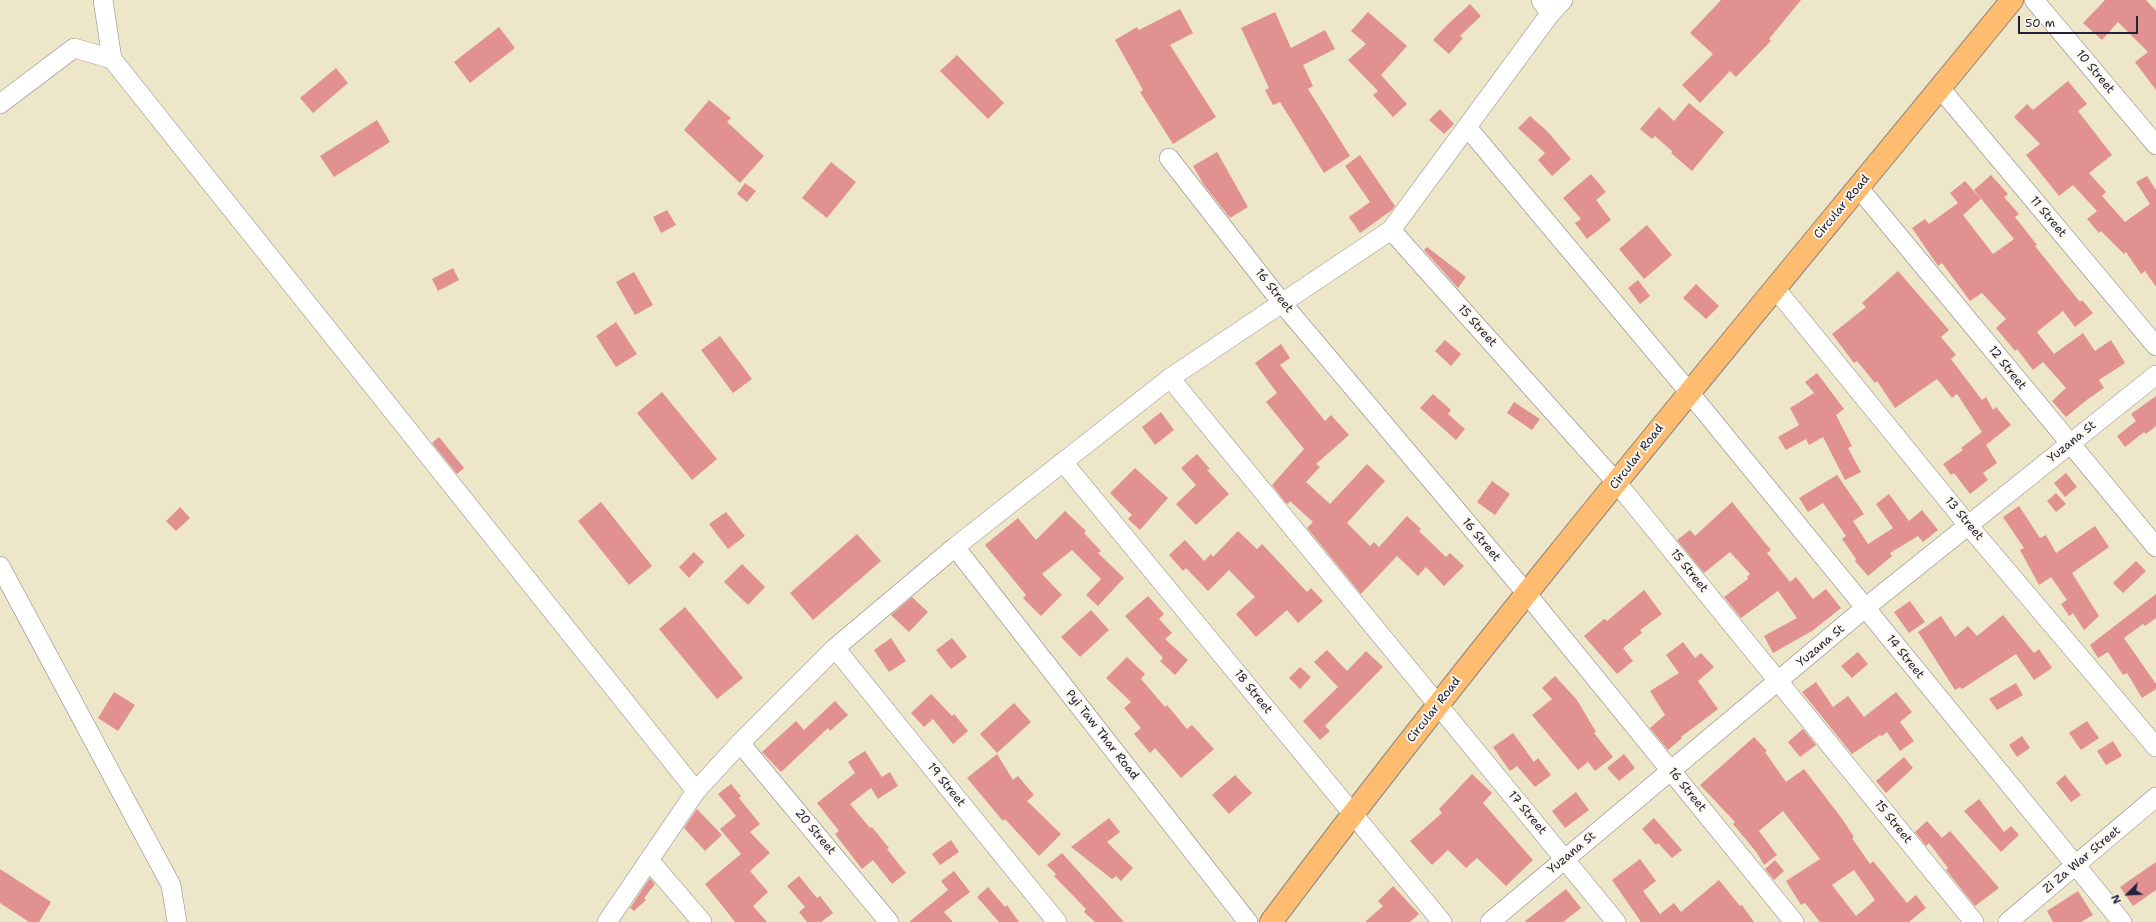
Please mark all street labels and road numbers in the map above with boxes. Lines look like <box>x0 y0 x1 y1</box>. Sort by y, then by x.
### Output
street label: 10 Street <box>2073 47 2117 97</box>
street label: Circular Road <box>1811 172 1873 242</box>
street label: 11 Street <box>2027 194 2069 240</box>
street label: 16 Street <box>1252 266 1296 316</box>
street label: 15 Street <box>1454 302 1500 350</box>
street label: 12 Street <box>1985 343 2029 393</box>
street label: Yuzana St <box>2045 418 2099 466</box>
street label: Circular Road <box>1607 421 1667 493</box>
street label: 13 Street <box>1942 494 1986 544</box>
street label: 16 Street <box>1459 515 1503 565</box>
street label: 15 Street <box>1667 546 1711 596</box>
street label: Yuzana St <box>1794 622 1848 670</box>
street label: 14 Street <box>1883 632 1927 682</box>
street label: 18 Street <box>1231 667 1275 717</box>
street label: Circular Road <box>1404 674 1464 746</box>
street label: Pyi Taw Thar Road <box>1062 687 1142 783</box>
street label: 19 Street <box>924 760 968 810</box>
street label: 16 Street <box>1665 765 1709 815</box>
street label: 17 Street <box>1505 788 1549 838</box>
street label: 15 Street <box>1871 797 1915 847</box>
street label: 20 Street <box>792 806 838 858</box>
street label: Zi Za War Street <box>2040 823 2124 897</box>
street label: Yuzana St <box>1545 829 1599 877</box>

